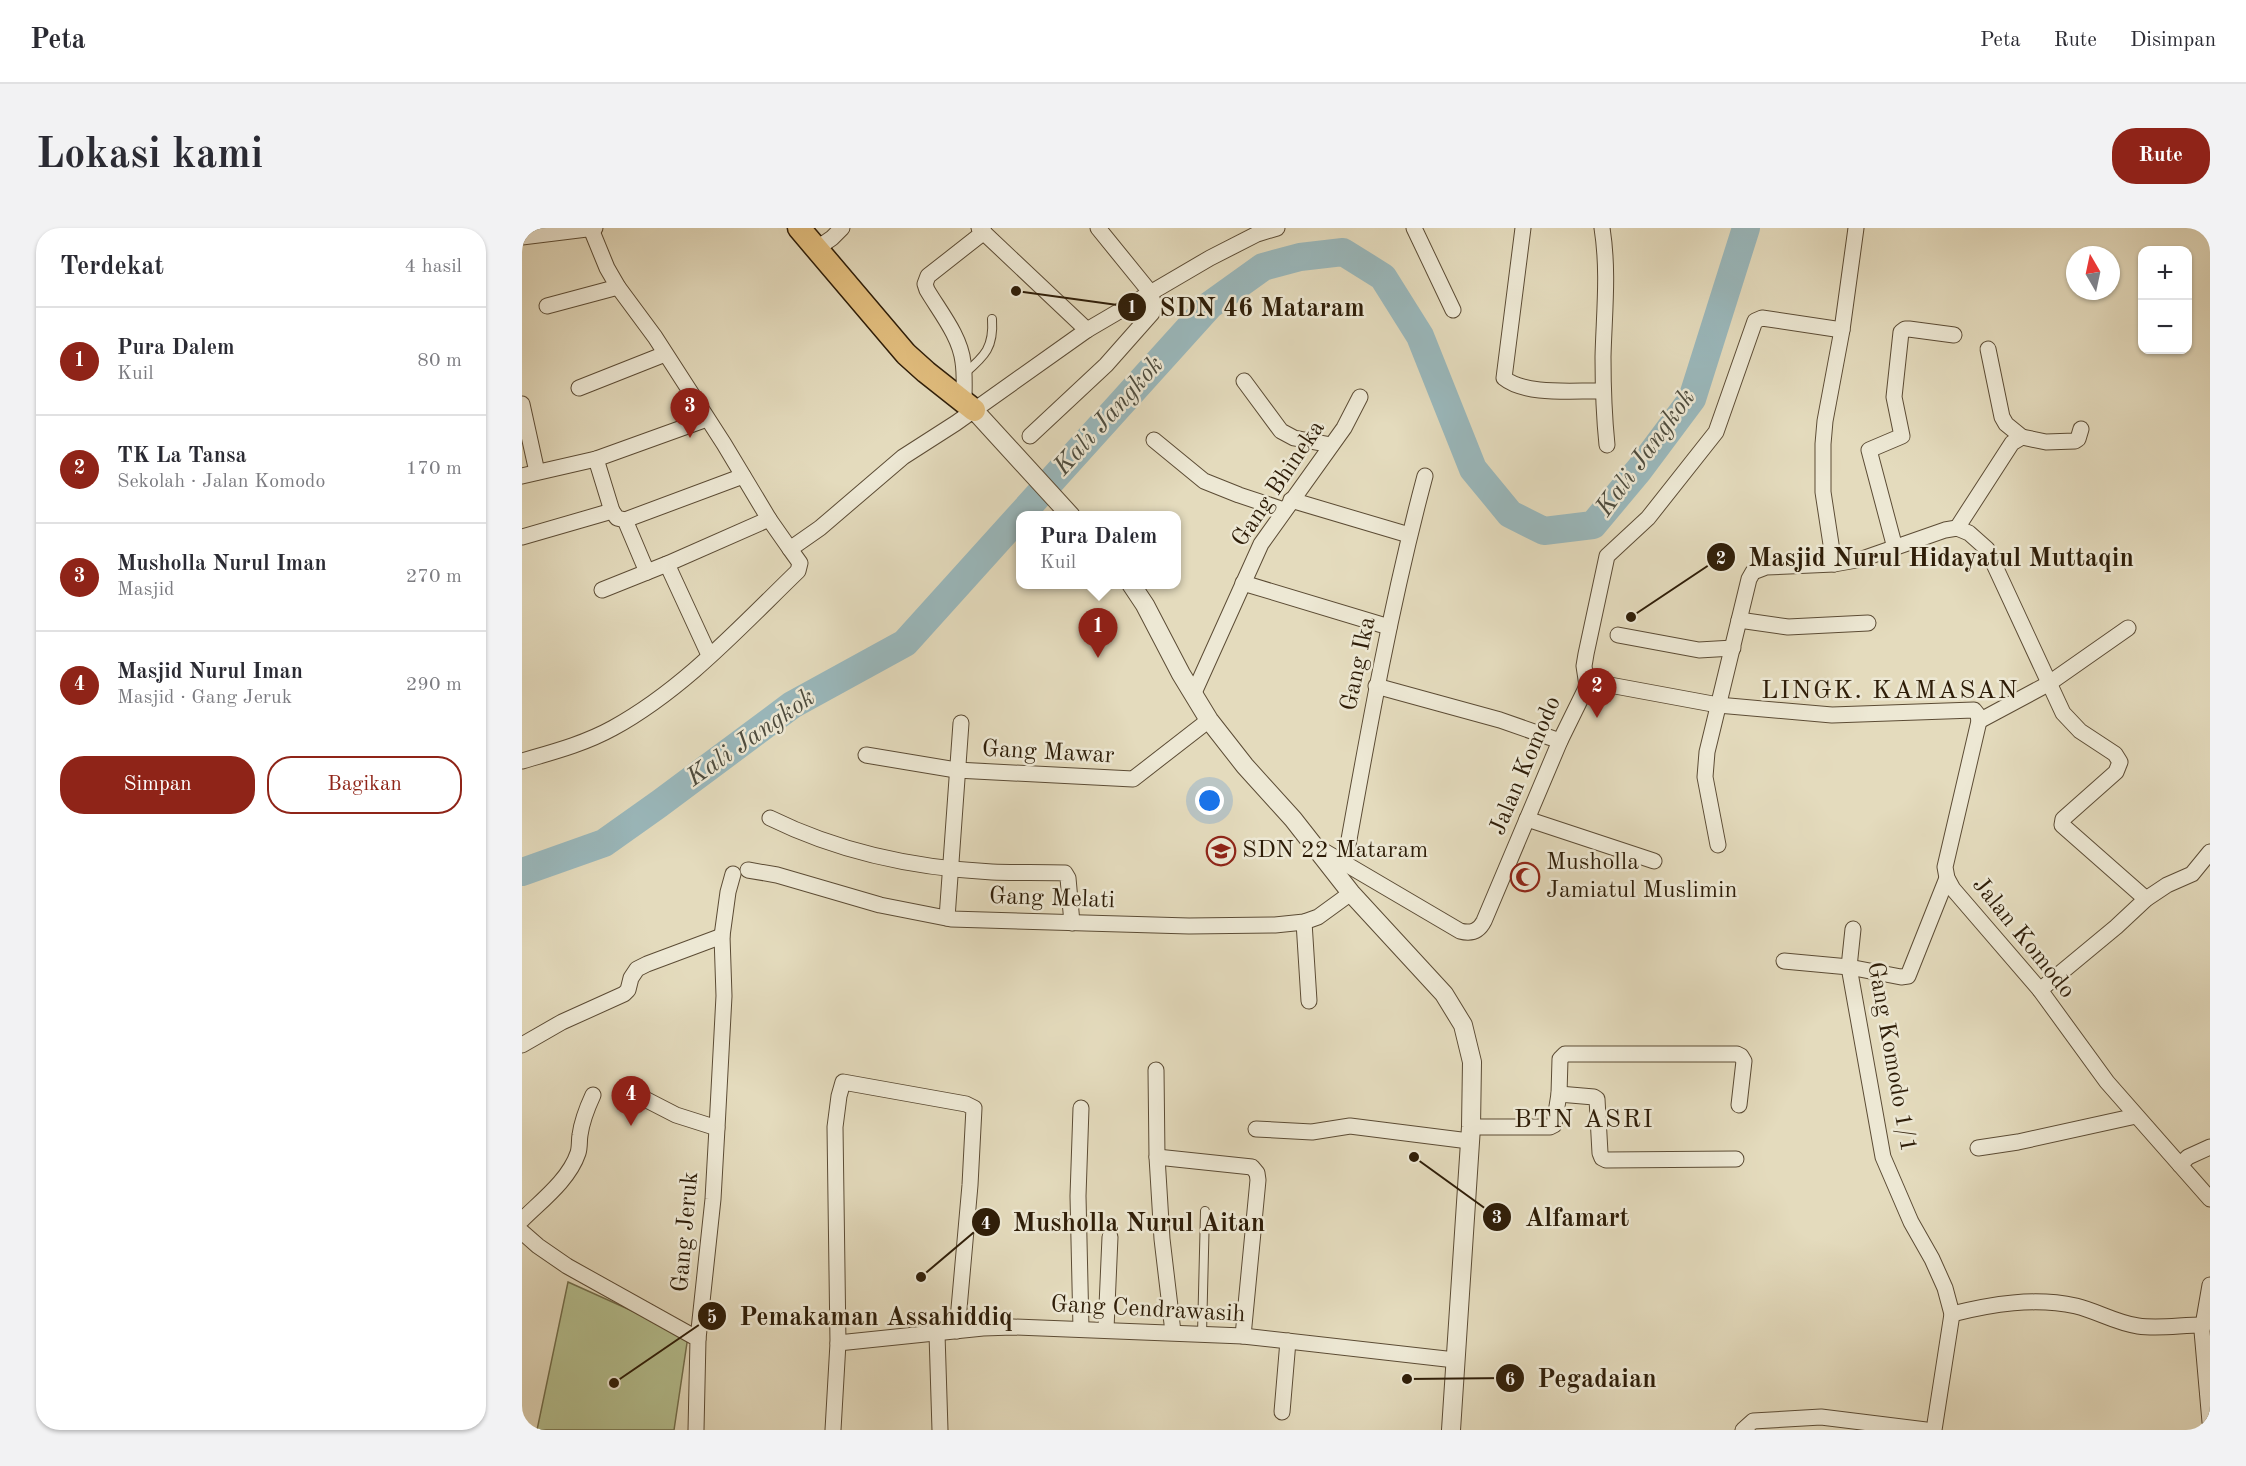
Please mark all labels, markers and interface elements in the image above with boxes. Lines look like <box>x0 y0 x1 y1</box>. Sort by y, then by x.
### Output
text: Peta <box>30 27 86 55</box>
text: Peta <box>1980 30 2021 51</box>
text: Rute <box>2054 30 2097 51</box>
text: Disimpan <box>2130 30 2216 51</box>
button: Rute <box>2112 128 2210 184</box>
text: Lokasi kami <box>36 135 263 177</box>
north arrow <box>2066 246 2120 300</box>
map controls <box>2138 246 2192 354</box>
button: + <box>2138 246 2192 300</box>
text: Terdekat <box>60 254 164 280</box>
text: 4 hasil <box>405 257 462 277</box>
callout: SDN 46 Mataram <box>1117 285 1377 329</box>
text: SDN 46 Mataram <box>1159 296 1365 322</box>
text: 1 <box>1127 299 1137 317</box>
button: − <box>2138 300 2192 354</box>
text: Pura Dalem <box>117 337 235 359</box>
text: 1 <box>74 351 85 371</box>
text: 80 m <box>417 351 462 371</box>
water label: Kali Jangkok <box>1049 352 1169 481</box>
text: Kuil <box>117 364 154 384</box>
water label: Kali Jangkok <box>1591 385 1701 522</box>
pin: 3 <box>670 388 710 438</box>
street label: Gang Bhineka <box>1228 417 1330 551</box>
text: TK La Tansa <box>117 445 247 467</box>
text: 2 <box>74 459 85 479</box>
text: 170 m <box>406 459 462 479</box>
text: Sekolah · Jalan Komodo <box>117 472 325 492</box>
popup <box>1016 511 1181 589</box>
text: Pura Dalem <box>1040 526 1157 548</box>
callout: Masjid Nurul Hidayatul Muttaqin <box>1706 535 2146 579</box>
text: Masjid Nurul Hidayatul Muttaqin <box>1748 546 2134 572</box>
text: 2 <box>1716 550 1726 568</box>
text: Musholla Nurul Iman <box>117 553 327 575</box>
text: Kuil <box>1040 553 1076 573</box>
text: 3 <box>74 567 85 587</box>
text: 270 m <box>406 567 462 587</box>
text: Masjid <box>117 580 175 600</box>
pin: 1 <box>1078 608 1118 658</box>
street label: Gang Ika <box>1337 615 1381 713</box>
text: Masjid Nurul Iman <box>117 661 303 683</box>
pin: 2 <box>1578 668 1616 718</box>
text: 4 <box>74 675 85 695</box>
text: 290 m <box>406 675 462 695</box>
district label: LINGK. KAMASAN <box>1761 678 2019 704</box>
water label: Kali Jangkok <box>681 684 820 792</box>
text: Masjid · Gang Jeruk <box>117 688 292 708</box>
street label: Jalan Komodo <box>1486 693 1566 839</box>
street label: Gang Mawar <box>981 738 1115 768</box>
button: Simpan <box>60 756 255 814</box>
button: Bagikan <box>267 756 462 814</box>
your location <box>1195 786 1224 815</box>
school or university icon: SDN 22 Mataram <box>1205 835 1237 867</box>
place label: SDN 22 Mataram <box>1242 839 1428 863</box>
place label: Musholla Jamiatul Muslimin <box>1546 851 1737 903</box>
mosque icon: Musholla Jamiatul Muslimin <box>1509 861 1541 893</box>
street label: Jalan Komodo <box>1967 873 2079 1003</box>
street label: Gang Melati <box>989 885 1115 913</box>
street label: Gang Komodo 1/1 <box>1862 960 1920 1154</box>
pin: 4 <box>612 1076 650 1126</box>
district label: BTN ASRI <box>1514 1107 1654 1133</box>
street label: Gang Jeruk <box>669 1171 703 1293</box>
callout: Alfamart <box>1482 1195 1641 1239</box>
callout: Musholla Nurul Aitan <box>971 1200 1277 1244</box>
text: Alfamart <box>1525 1206 1629 1232</box>
text: 3 <box>1492 1209 1502 1227</box>
text: Musholla Nurul Aitan <box>1013 1211 1265 1237</box>
text: 4 <box>981 1215 991 1233</box>
street label: Gang Cendrawasih <box>1050 1293 1246 1327</box>
callout: Pemakaman Assahiddiq <box>697 1294 1024 1338</box>
text: Pemakaman Assahiddiq <box>739 1305 1013 1331</box>
text: 5 <box>707 1309 717 1327</box>
callout: Pegadaian <box>1495 1356 1668 1400</box>
text: Pegadaian <box>1537 1367 1657 1393</box>
text: 6 <box>1505 1371 1515 1389</box>

